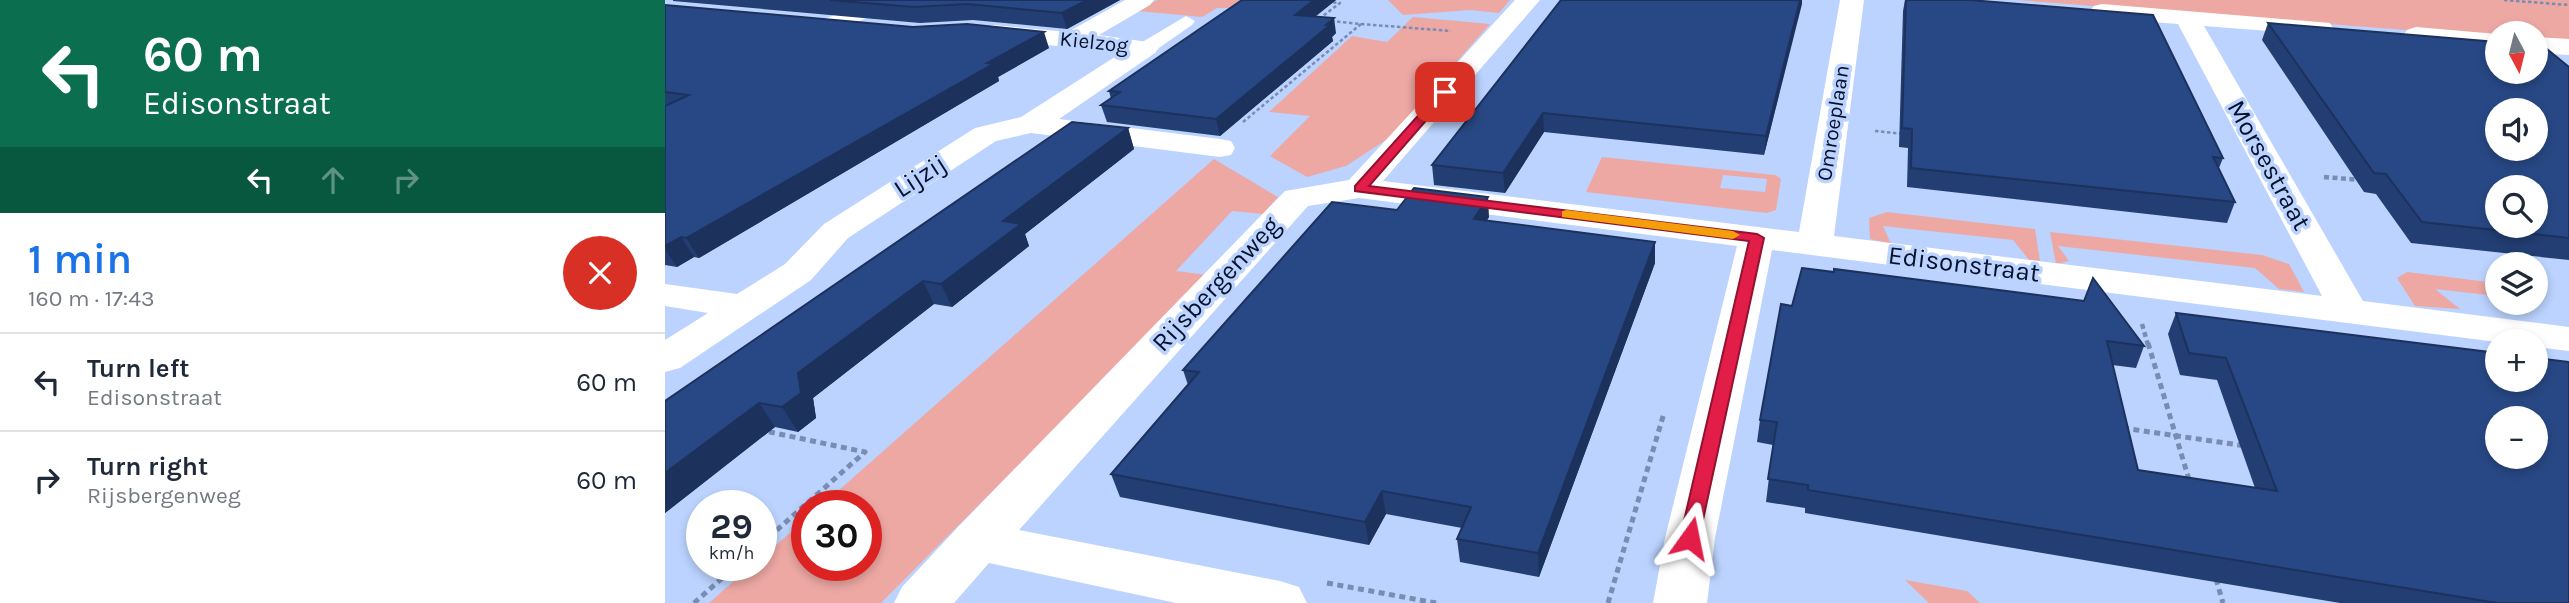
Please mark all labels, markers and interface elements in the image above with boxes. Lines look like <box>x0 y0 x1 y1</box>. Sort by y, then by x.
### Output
north arrow <box>2485 21 2548 84</box>
map controls <box>2485 21 2548 469</box>
text: 60 m <box>143 26 263 83</box>
street label: Kielzog <box>1058 26 1130 58</box>
icon: left <box>28 28 119 119</box>
pin <box>1415 62 1475 122</box>
street label: Omroeplaan <box>1812 63 1854 183</box>
icon: arrive <box>1426 73 1464 111</box>
text: Edisonstraat <box>143 85 331 122</box>
street label: Morsestraat <box>2221 95 2318 236</box>
button: sound <box>2485 98 2548 161</box>
street label: Lijzij <box>888 148 952 204</box>
icon: left <box>241 161 279 199</box>
icon: ahead <box>314 161 352 199</box>
icon: right <box>387 161 425 199</box>
button: search <box>2485 175 2548 238</box>
street label: Rijsbergenweg <box>1145 210 1287 358</box>
text: 1 min <box>28 234 132 284</box>
button: close <box>563 236 637 310</box>
street label: Edisonstraat <box>1886 239 2042 289</box>
button: layers <box>2485 252 2548 315</box>
text: 160 m · 17:43 <box>28 285 155 312</box>
button: + <box>2485 329 2548 392</box>
text: Turn left <box>87 353 189 384</box>
icon: left <box>28 363 66 401</box>
text: 60 m <box>576 367 637 398</box>
text: Edisonstraat <box>87 384 222 411</box>
button: − <box>2485 406 2548 469</box>
text: Turn right <box>87 451 208 482</box>
icon: right <box>28 461 66 499</box>
text: 60 m <box>576 465 637 496</box>
text: Rijsbergenweg <box>87 482 241 509</box>
speed limit sign: 30 <box>791 490 882 581</box>
position arrow <box>1653 501 1727 575</box>
text: 29 <box>710 506 753 547</box>
text: km/h <box>709 542 754 564</box>

